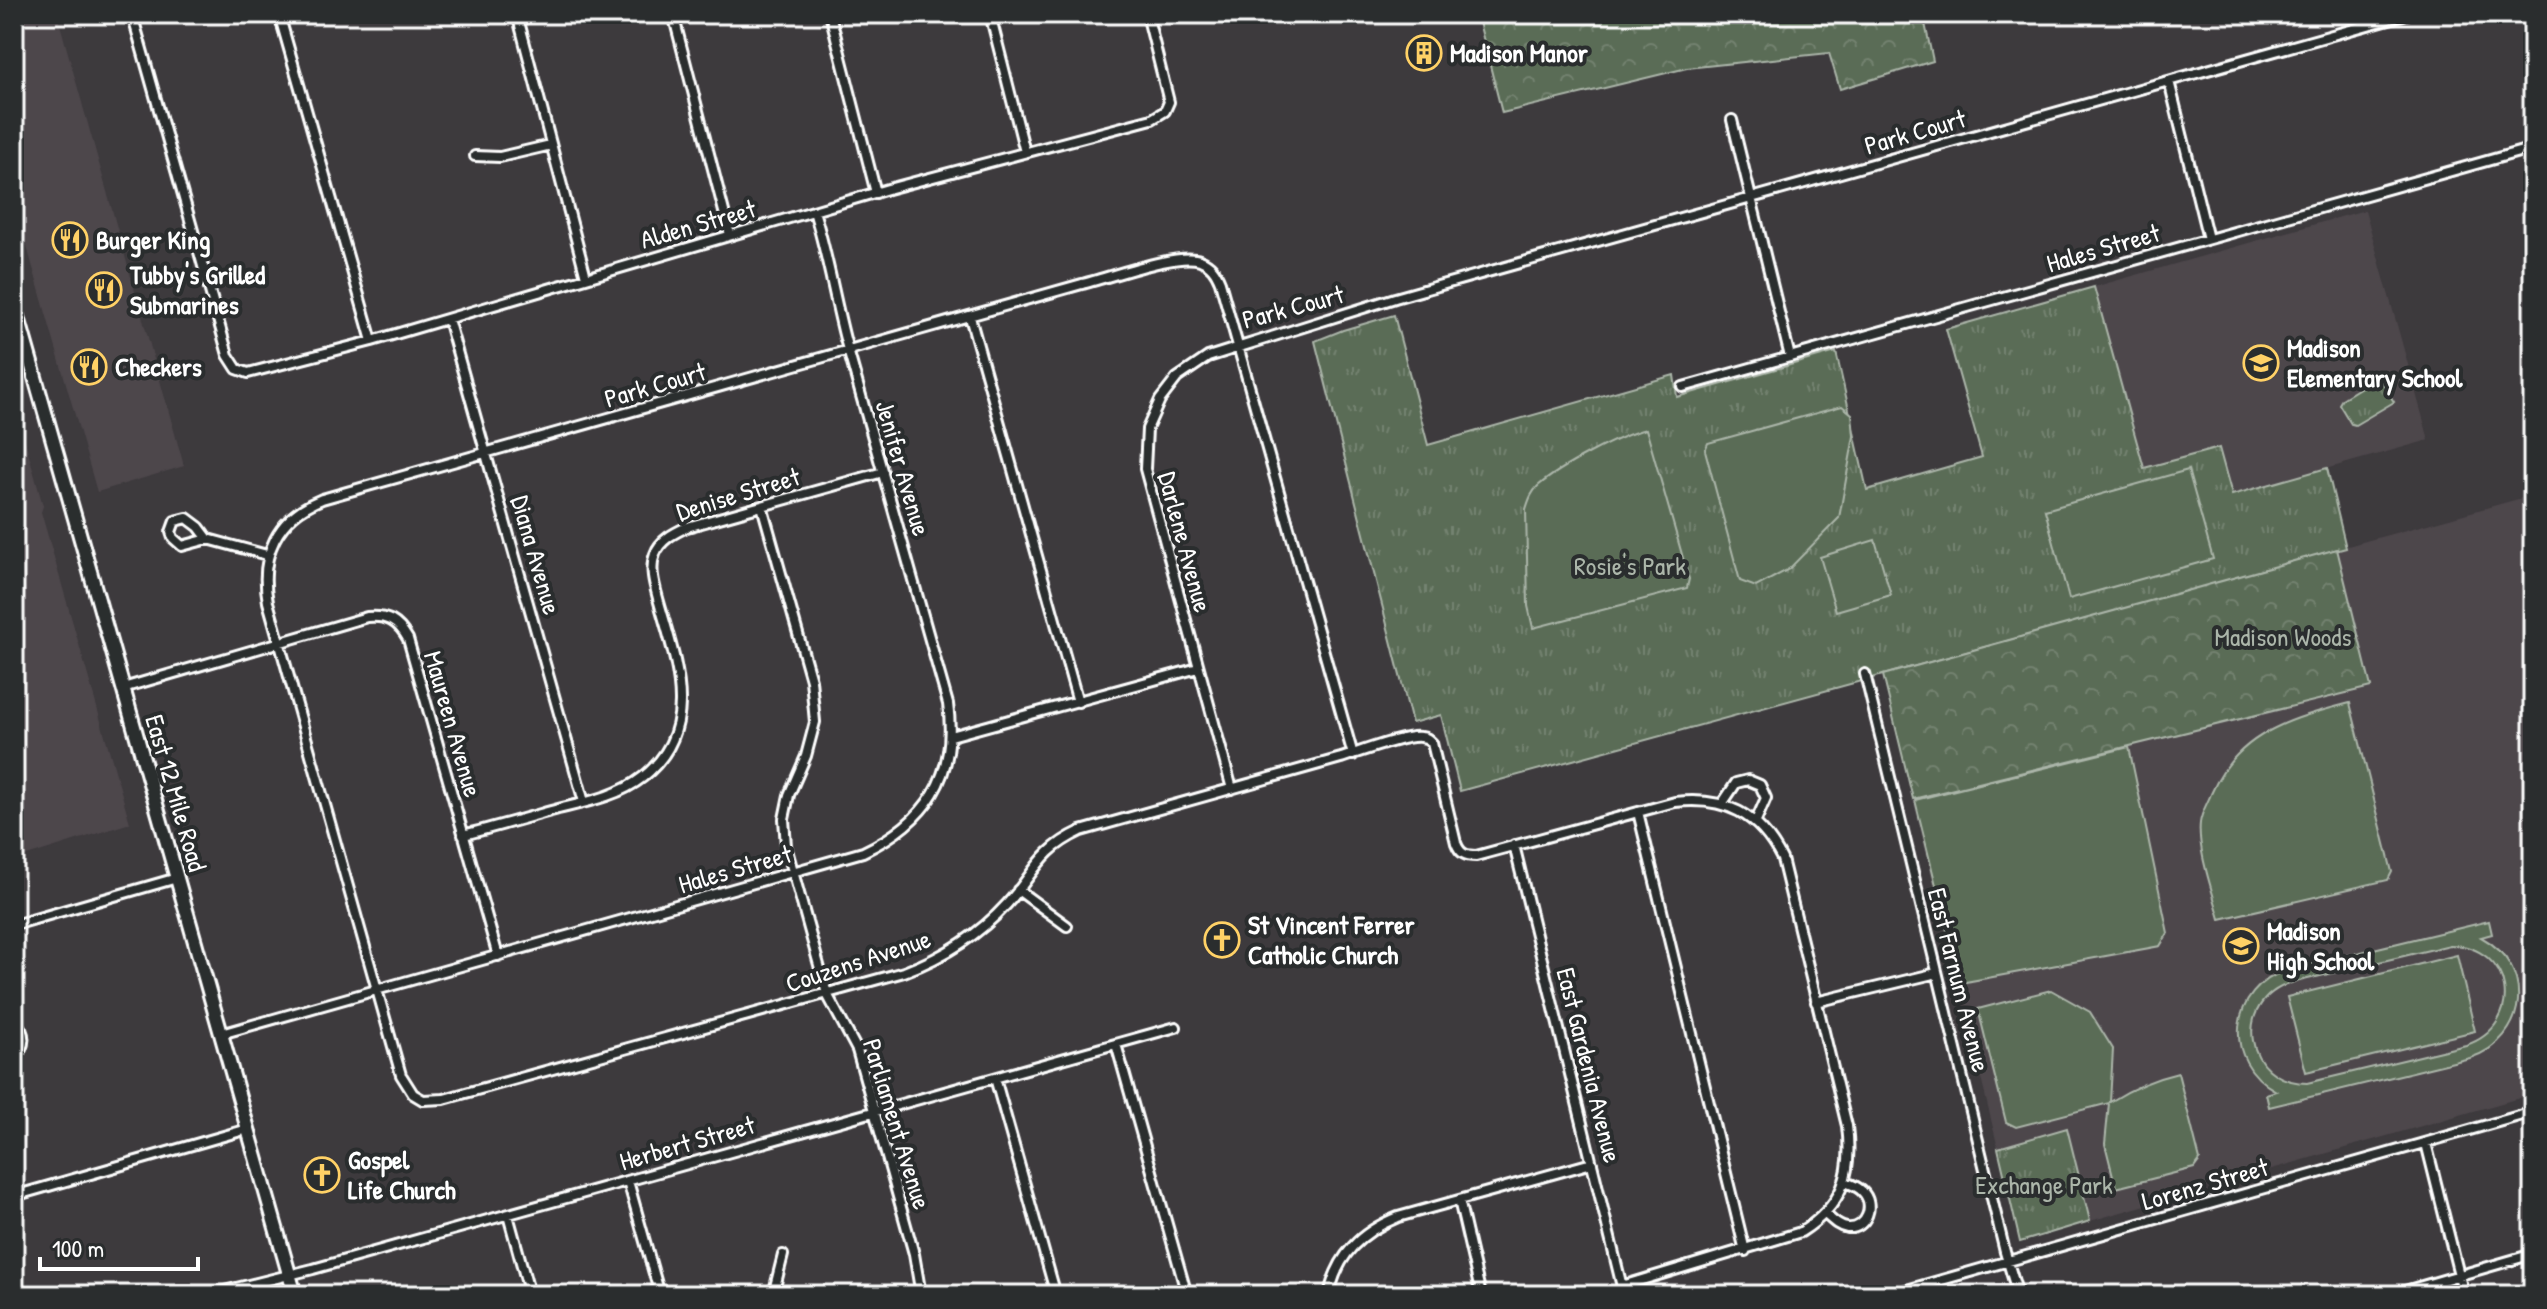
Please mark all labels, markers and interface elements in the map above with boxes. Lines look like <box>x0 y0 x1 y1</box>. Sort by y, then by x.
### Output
building icon: Madison Manor <box>1405 34 1443 72</box>
place label: Madison Manor <box>1450 35 1589 70</box>
street label: Park Court <box>1860 100 1970 163</box>
street label: Alden Street <box>636 190 761 257</box>
street label: Hales Street <box>2042 214 2165 280</box>
restaurant icon: Burger King <box>51 221 89 259</box>
place label: Burger King <box>96 222 211 258</box>
place label: Tubby's Grilled Submarines <box>129 257 266 322</box>
restaurant icon: Tubby's Grilled Submarines <box>85 271 123 309</box>
street label: Park Court <box>1238 276 1348 337</box>
place label: Madison Elementary School <box>2287 330 2464 396</box>
school or university icon: Madison Elementary School <box>2242 344 2280 382</box>
restaurant icon: Checkers <box>70 348 108 386</box>
place label: Checkers <box>115 349 202 384</box>
street label: Park Court <box>600 353 710 416</box>
street label: Jenifer Avenue <box>867 396 939 540</box>
street label: Denise Street <box>672 458 805 529</box>
street label: Darlene Avenue <box>1150 468 1221 616</box>
street label: Diana Avenue <box>503 491 570 618</box>
park label: Rosie's Park <box>1574 548 1686 583</box>
park label: Madison Woods <box>2215 619 2351 654</box>
street label: Maureen Avenue <box>416 647 491 801</box>
street label: East 12 Mile Road <box>137 710 216 875</box>
street label: Hales Street <box>674 835 797 901</box>
street label: East Farnum Avenue <box>1920 884 1999 1075</box>
place label: St Vincent Ferrer Catholic Church <box>1248 907 1416 972</box>
place label: Madison High School <box>2267 913 2375 979</box>
street label: Couzens Avenue <box>781 921 935 1000</box>
church icon: St Vincent Ferrer Catholic Church <box>1203 921 1241 959</box>
school or university icon: Madison High School <box>2222 927 2260 965</box>
street label: East Gardenia Avenue <box>1548 964 1631 1166</box>
street label: Parliament Avenue <box>855 1034 940 1213</box>
street label: Herbert Street <box>615 1106 760 1179</box>
place label: Gospel Life Church <box>348 1142 456 1207</box>
street label: Lorenz Street <box>2138 1149 2273 1218</box>
church icon: Gospel Life Church <box>303 1156 341 1194</box>
park label: Exchange Park <box>1975 1167 2113 1202</box>
scale bar <box>40 1221 198 1271</box>
text: 100 m <box>52 1232 104 1264</box>

